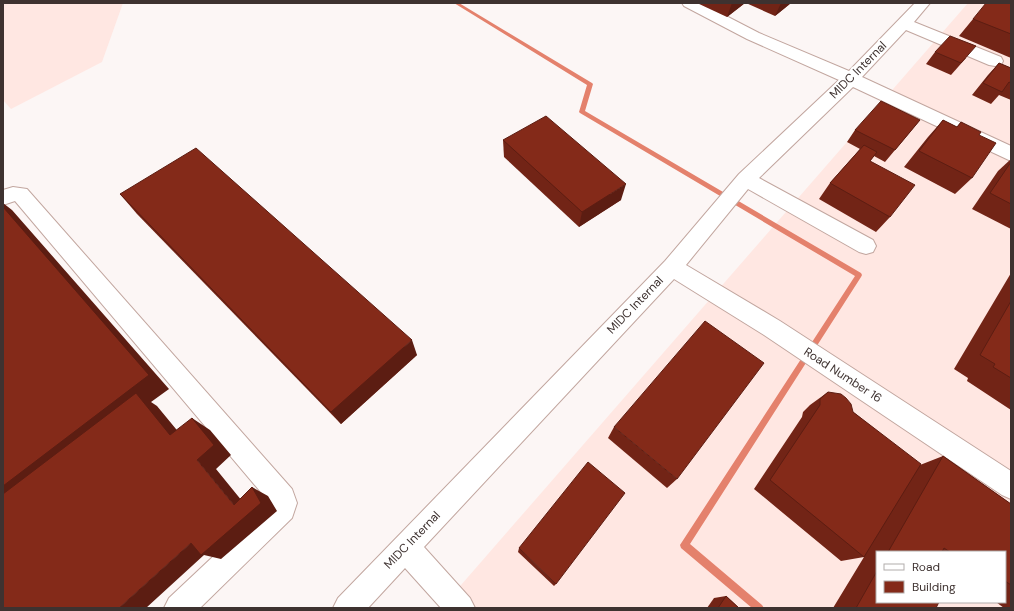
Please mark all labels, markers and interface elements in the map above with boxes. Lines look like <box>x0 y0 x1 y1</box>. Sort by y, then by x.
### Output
street label: MIDC Internal <box>826 38 890 102</box>
street label: MIDC Internal <box>603 273 667 337</box>
street label: Road Number 16 <box>801 344 885 406</box>
street label: MIDC Internal <box>380 508 444 572</box>
legend <box>876 551 1006 603</box>
text: Road <box>912 559 940 575</box>
text: Building <box>912 579 956 595</box>

